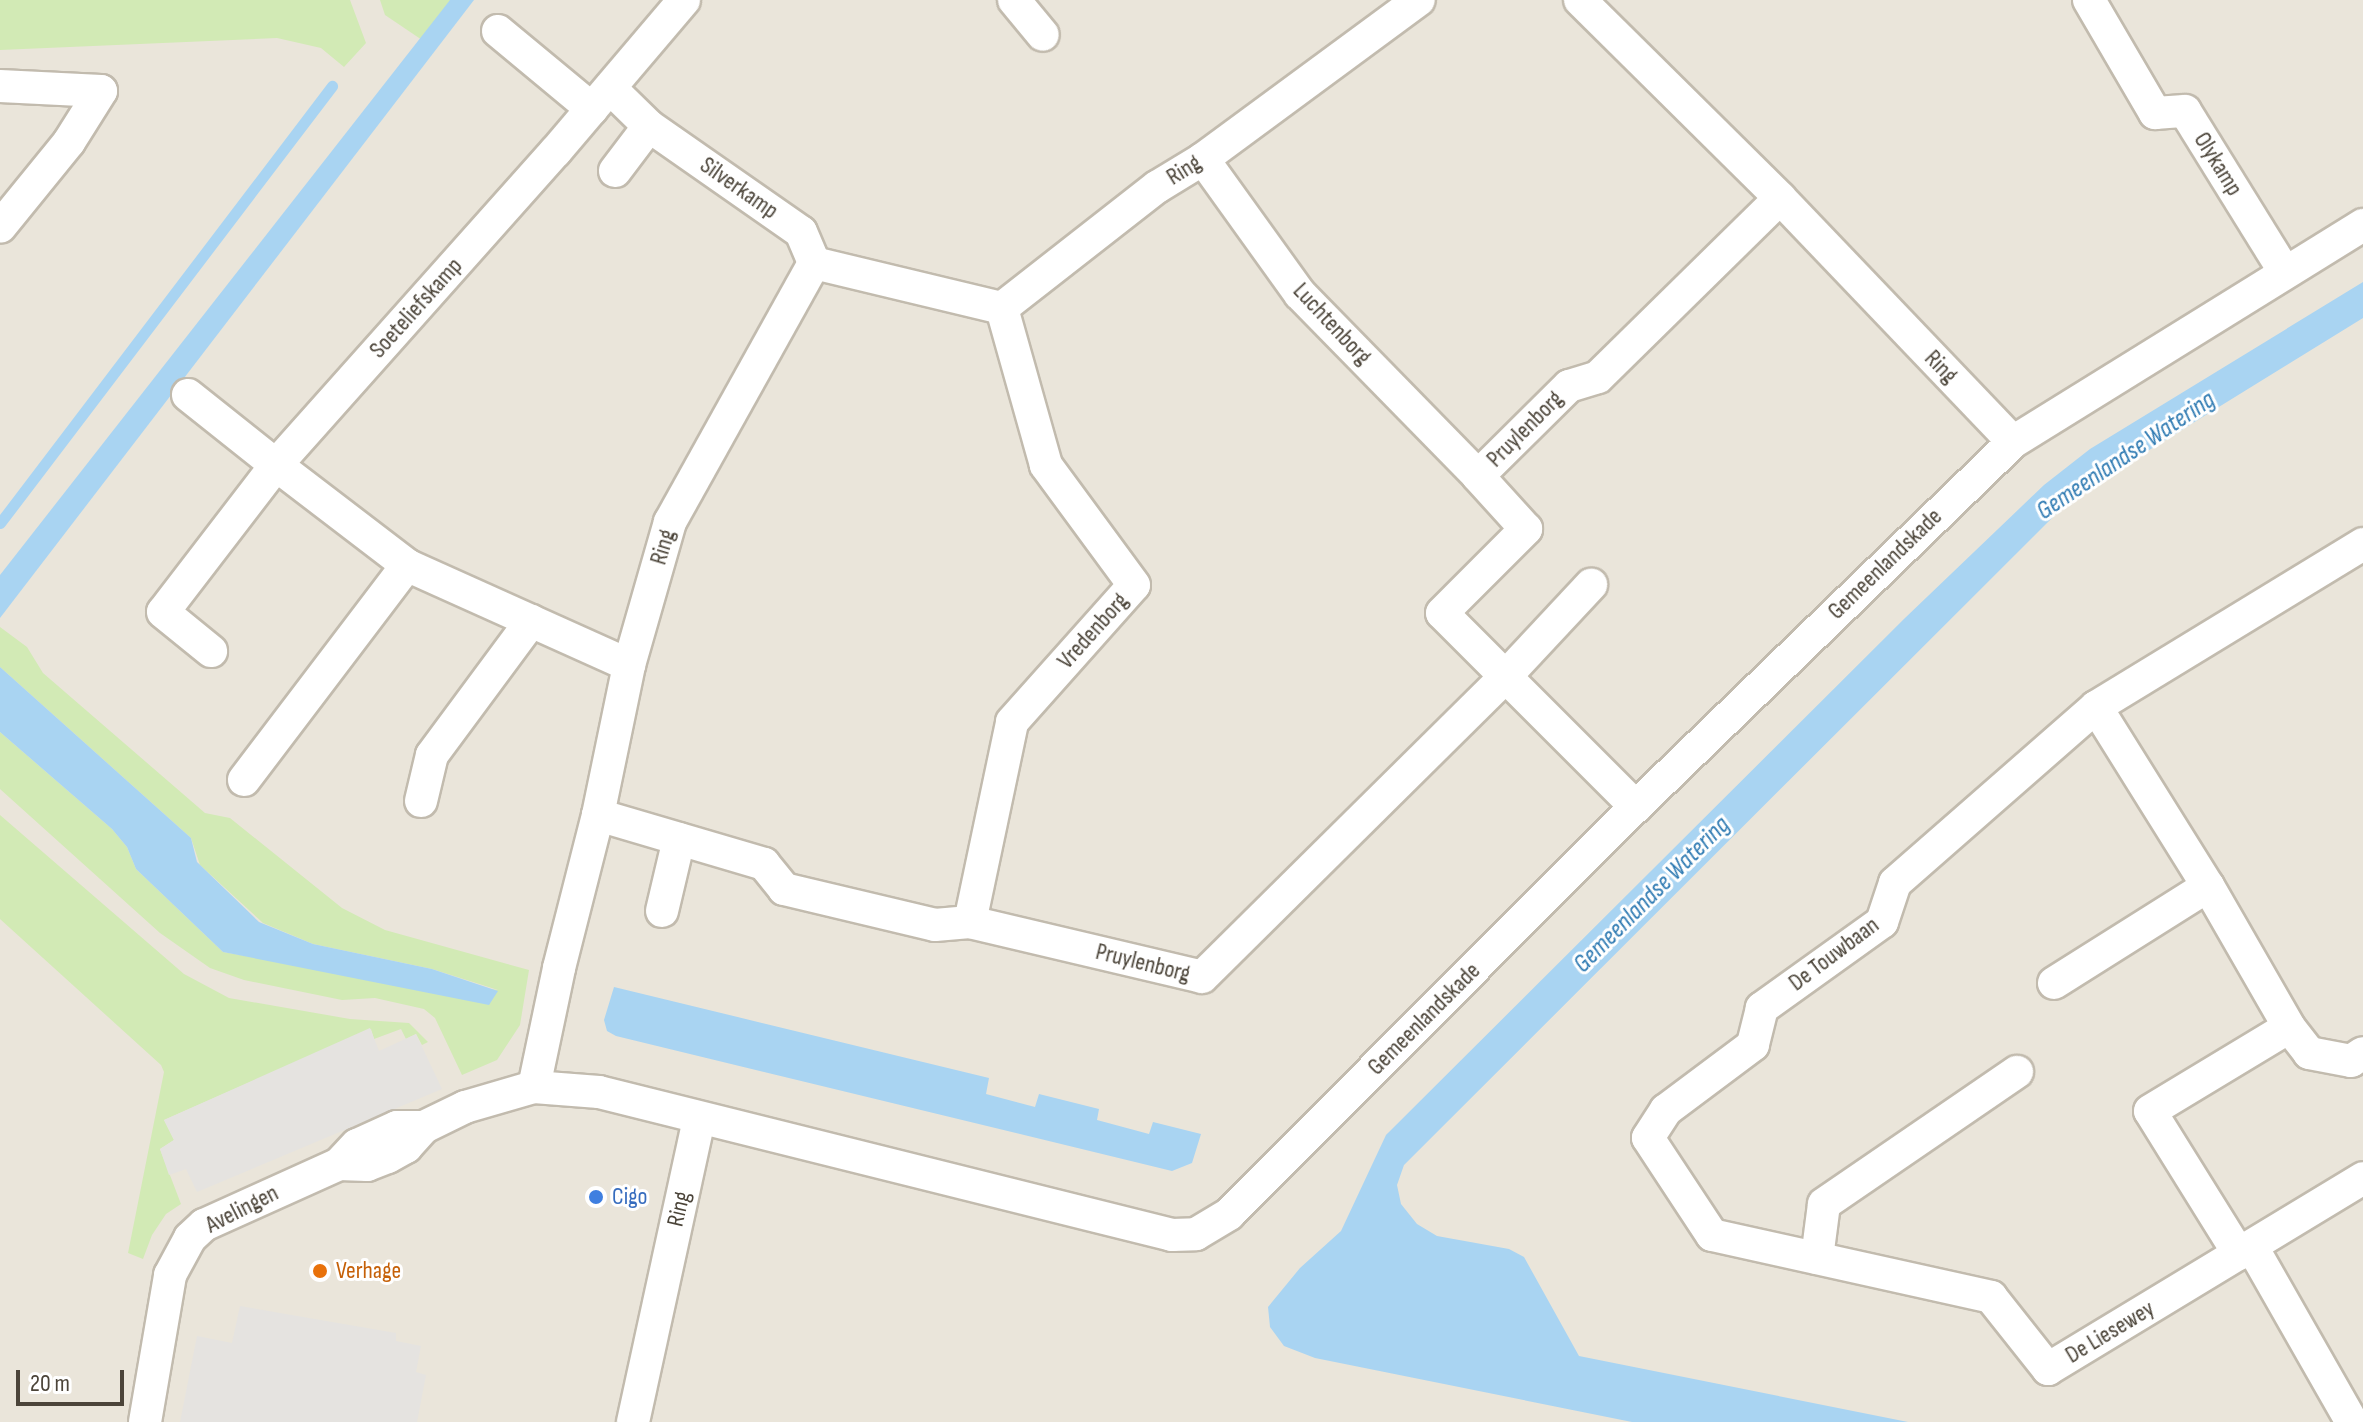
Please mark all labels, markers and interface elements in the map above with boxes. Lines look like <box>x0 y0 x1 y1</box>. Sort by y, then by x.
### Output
street label: Olykamp <box>2187 127 2249 201</box>
street label: Ring <box>1161 148 1207 192</box>
street label: Silverkamp <box>694 151 784 225</box>
street label: Soeteliefskamp <box>363 252 469 364</box>
street label: Luchtenborg <box>1287 277 1377 371</box>
street label: Ring <box>1918 344 1964 390</box>
street label: Pruylenborg <box>1481 385 1569 473</box>
water label: Gemeenlandse Watering <box>2031 385 2221 527</box>
street label: Gemeenlandskade <box>1822 502 1948 626</box>
street label: Ring <box>644 526 682 568</box>
street label: Vredenborg <box>1051 587 1135 675</box>
water label: Gemeenlandse Watering <box>1567 810 1737 980</box>
street label: De Touwbaan <box>1783 911 1885 997</box>
street label: Pruylenborg <box>1093 937 1193 989</box>
street label: Gemeenlandskade <box>1362 957 1486 1081</box>
street label: Avelingen <box>201 1179 283 1239</box>
place label: Cigo <box>612 1183 648 1211</box>
marker: Cigo <box>587 1188 605 1206</box>
street label: Ring <box>661 1189 697 1229</box>
place label: Verhage <box>336 1257 401 1285</box>
marker: Verhage <box>311 1262 329 1280</box>
street label: De Liesewey <box>2060 1294 2160 1370</box>
scale bar <box>20 1354 128 1404</box>
text: 20 m <box>30 1369 70 1398</box>

